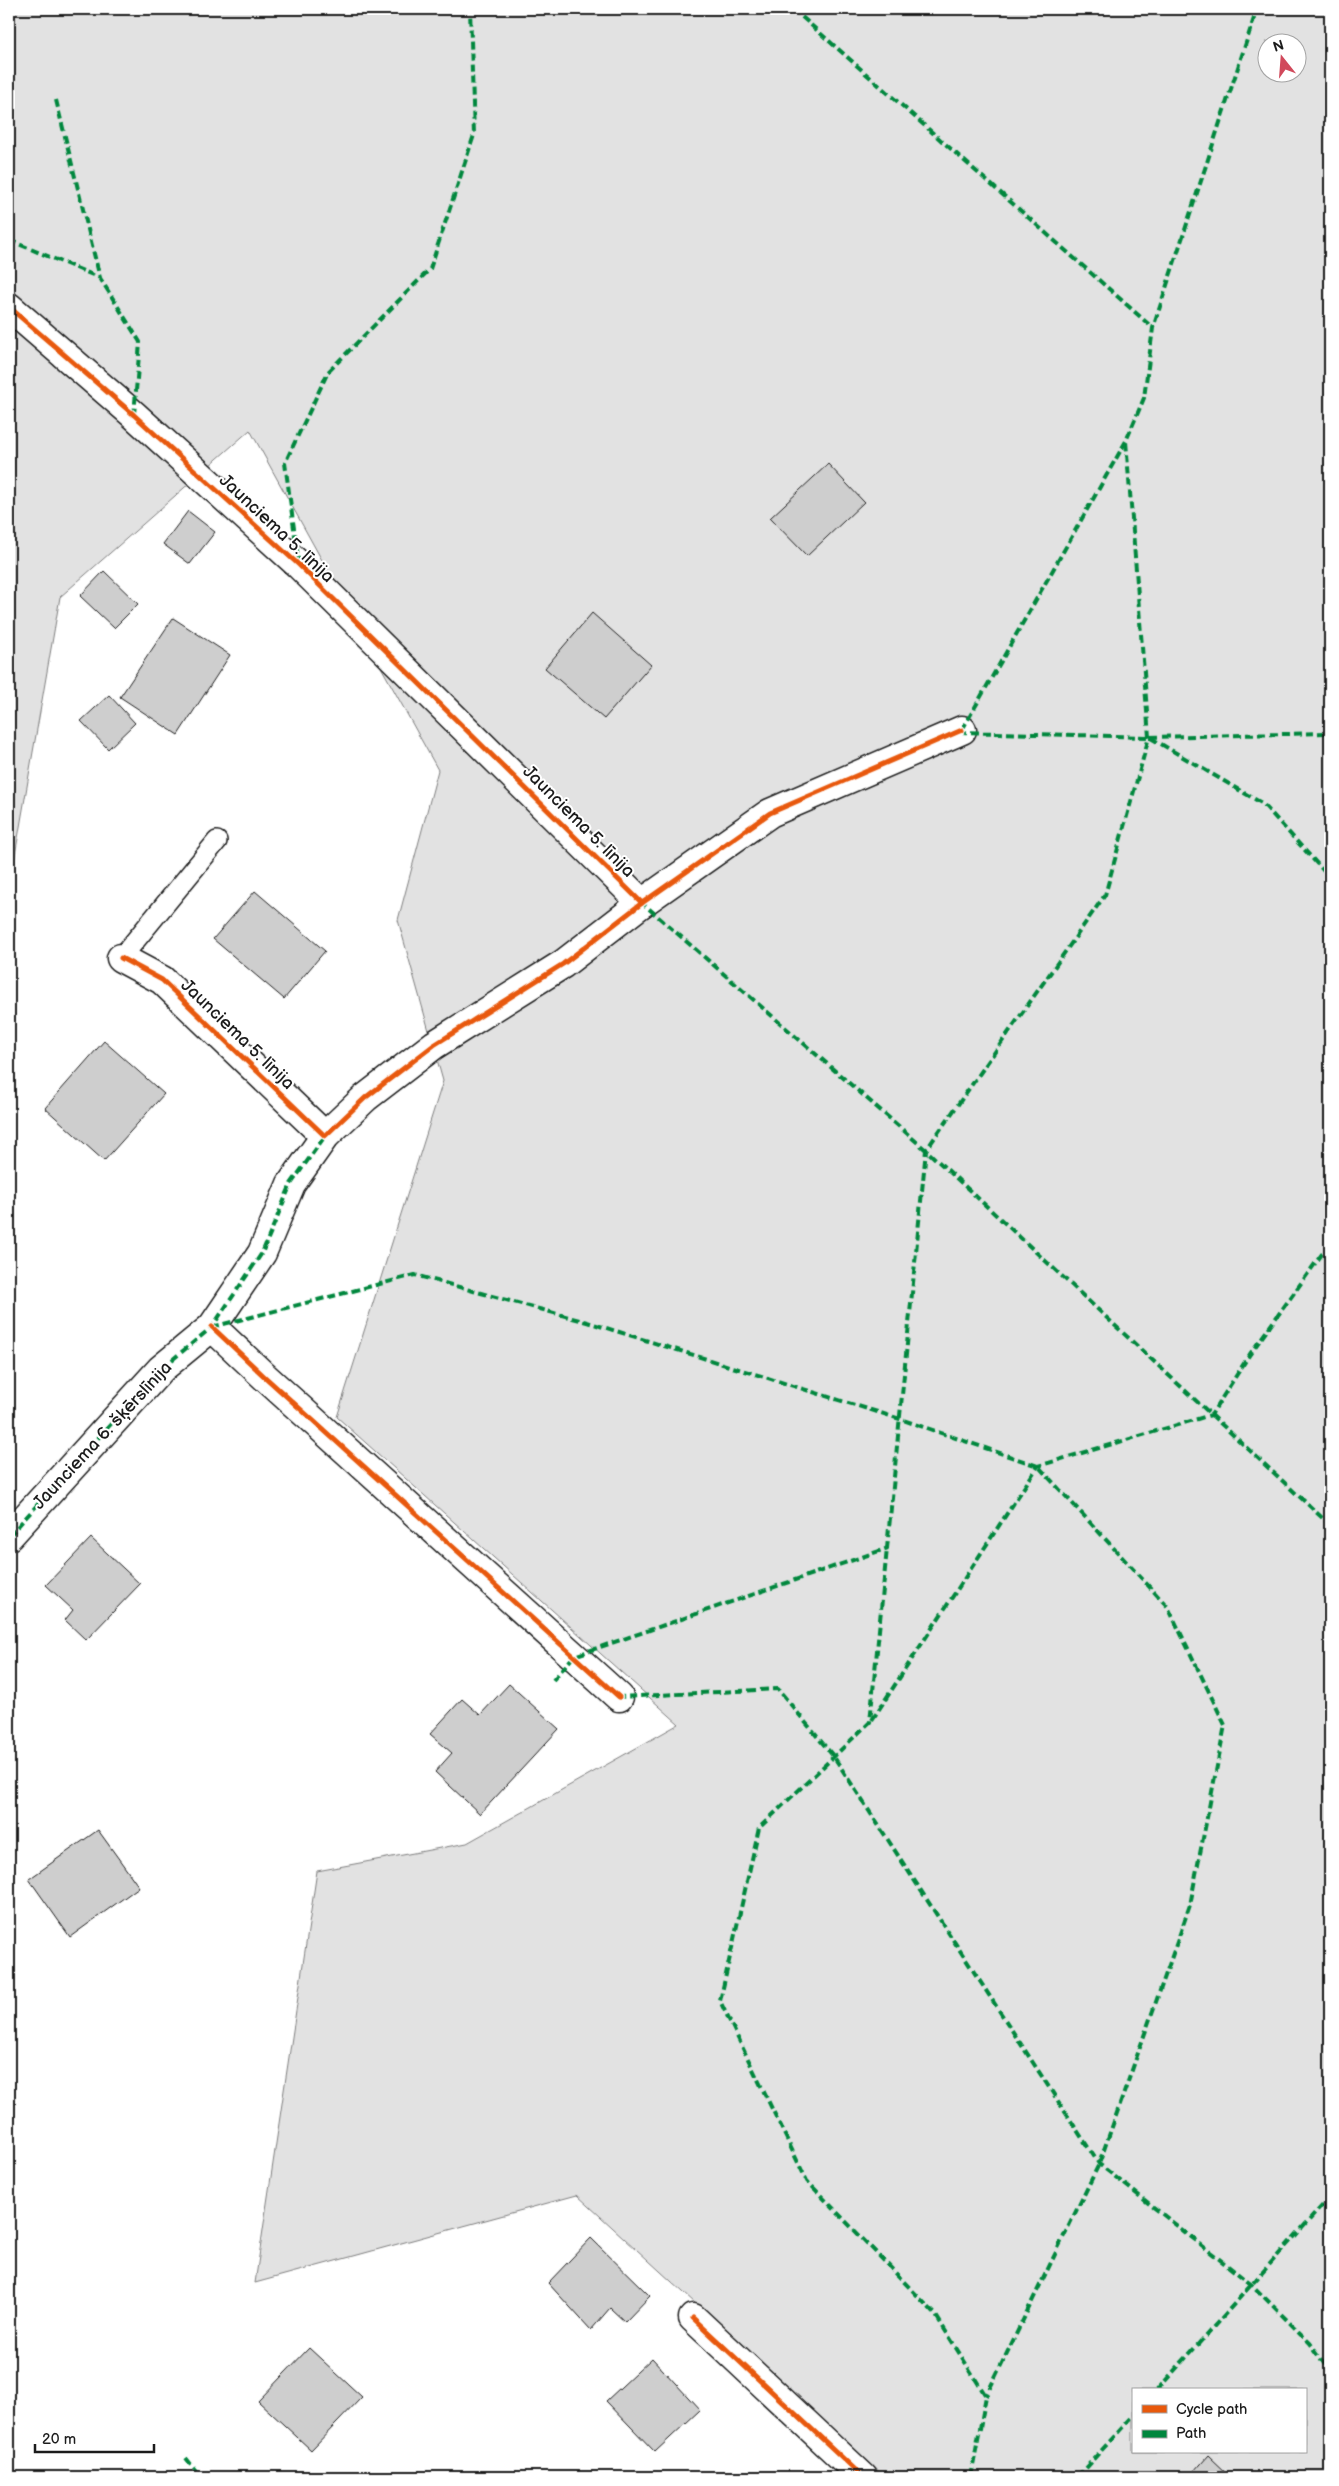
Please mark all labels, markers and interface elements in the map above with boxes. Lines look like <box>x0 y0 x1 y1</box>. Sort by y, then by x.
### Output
north arrow <box>1256 32 1306 82</box>
text: N <box>1271 36 1286 56</box>
street label: Jaunciema 5. līnija <box>215 470 338 587</box>
street label: Jaunciema 5. līnija <box>518 761 639 882</box>
street label: Jaunciema 5. līnija <box>177 975 299 1094</box>
street label: Jaunciema 6. šķērslīnija <box>28 1357 176 1514</box>
legend <box>1132 2388 1306 2454</box>
text: Cycle path <box>1176 2400 1247 2419</box>
scale bar <box>35 2421 154 2453</box>
text: Path <box>1176 2424 1206 2443</box>
text: 20 m <box>42 2430 76 2449</box>

